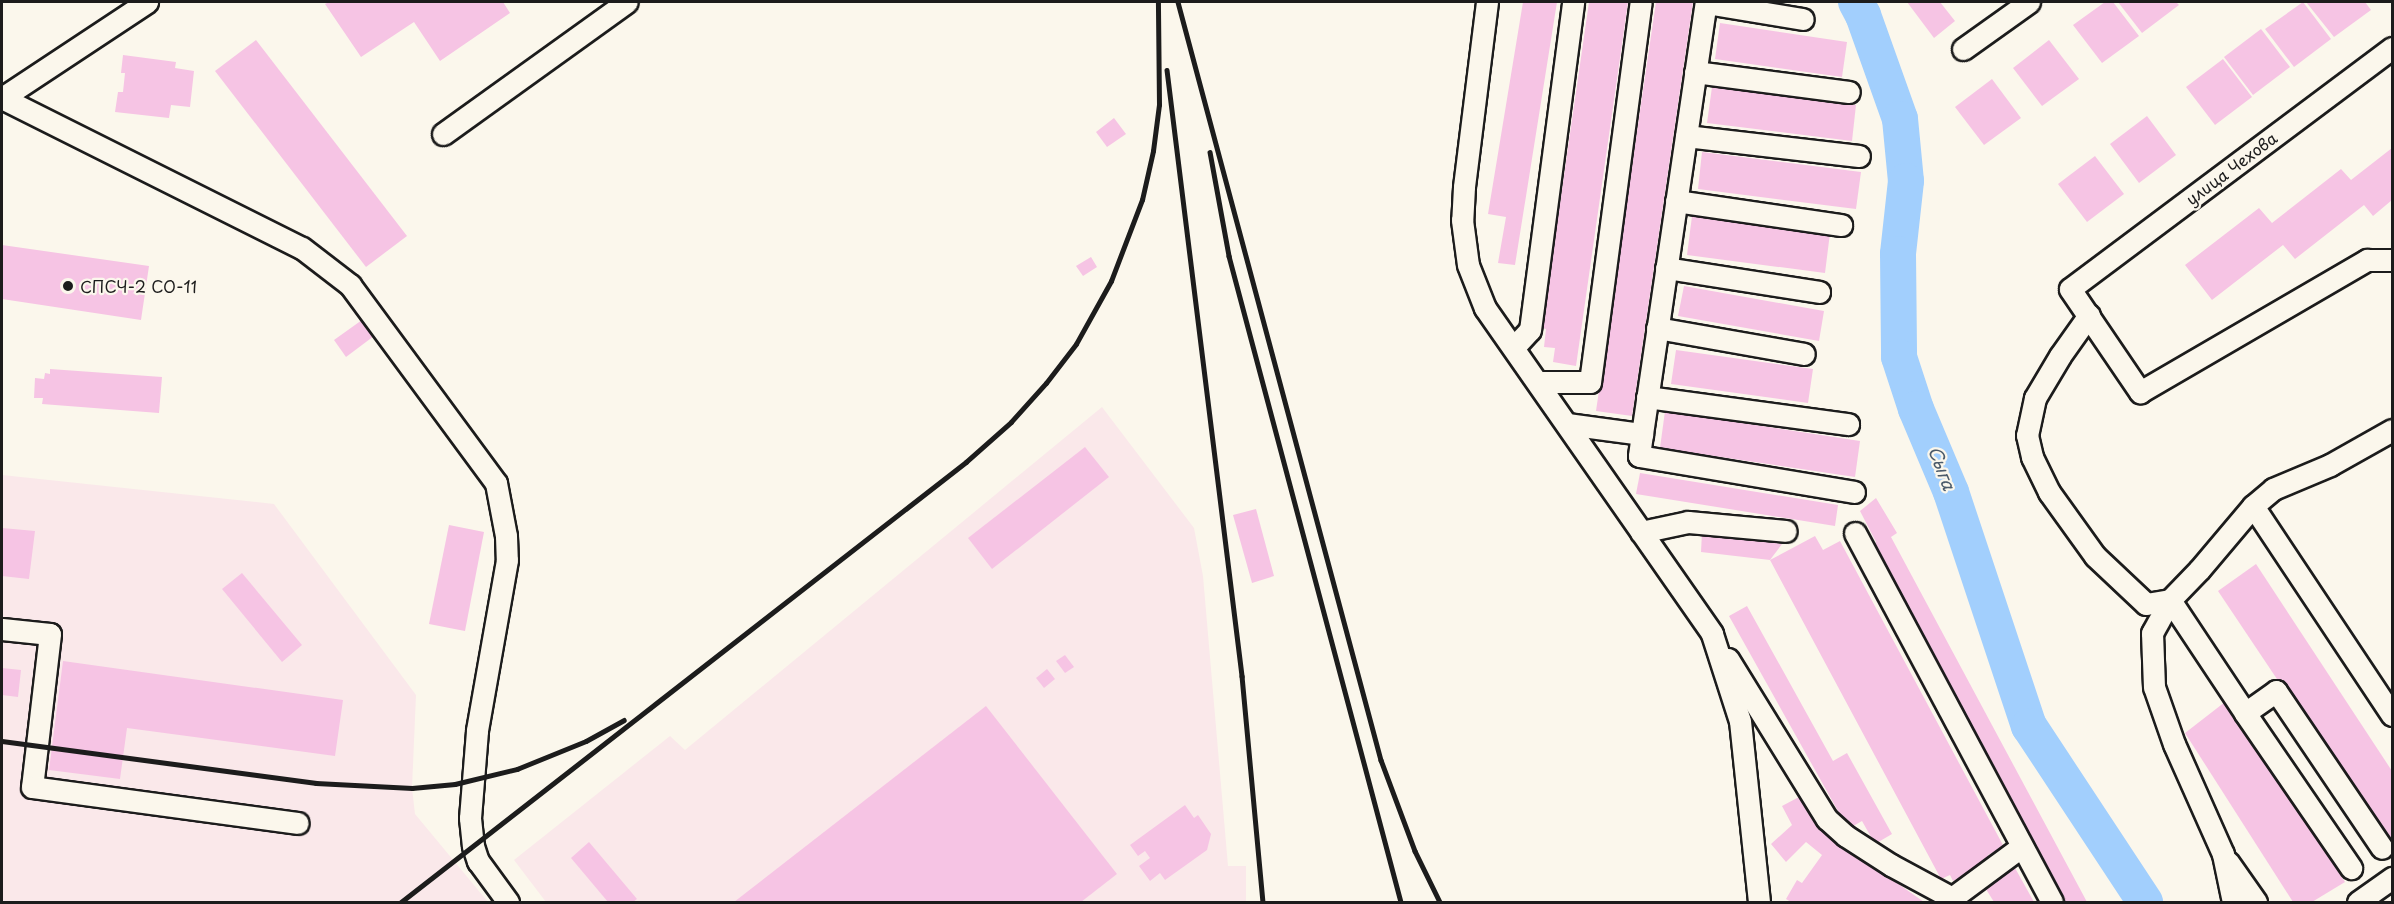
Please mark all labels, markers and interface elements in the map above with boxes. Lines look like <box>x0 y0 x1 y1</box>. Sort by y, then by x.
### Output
street label: улица Чехова <box>2181 127 2281 209</box>
place label: СПСЧ-2 СО-11 <box>80 276 197 296</box>
marker: СПСЧ-2 СО-11 <box>61 279 75 293</box>
water label: Сыга <box>1924 443 1960 493</box>

